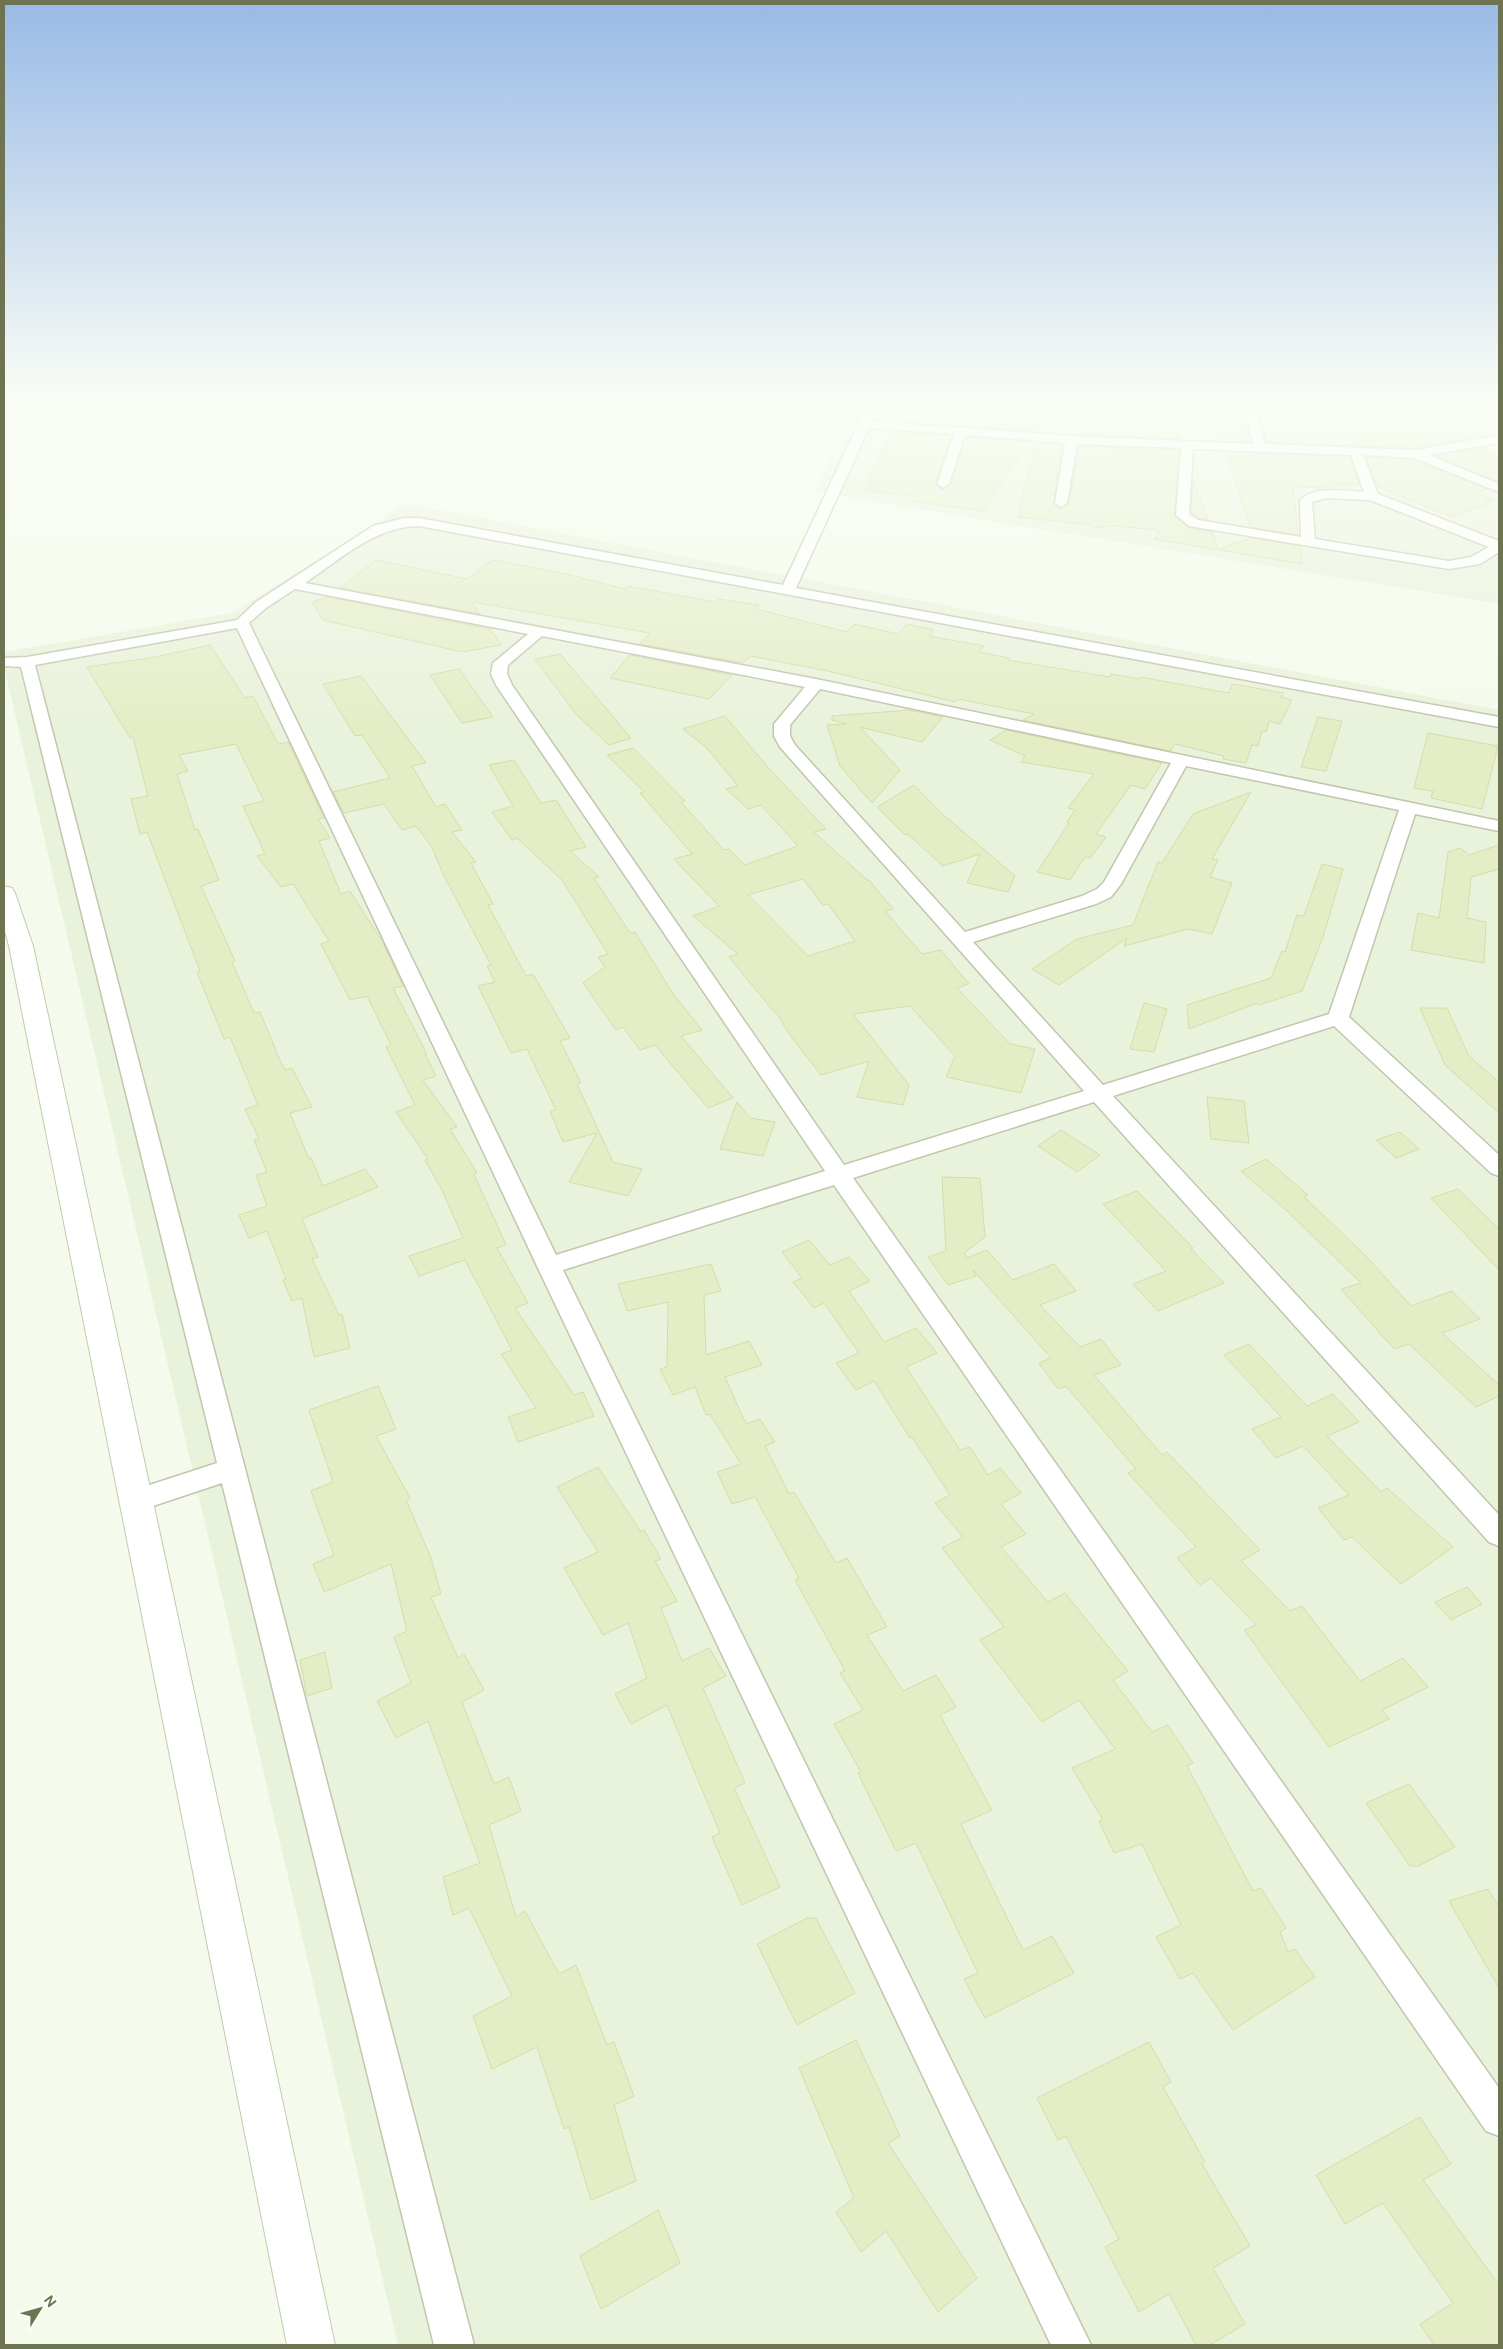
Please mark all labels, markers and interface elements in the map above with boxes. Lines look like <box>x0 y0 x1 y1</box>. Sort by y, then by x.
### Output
north arrow <box>15 2284 65 2334</box>
text: N <box>40 2292 61 2311</box>

